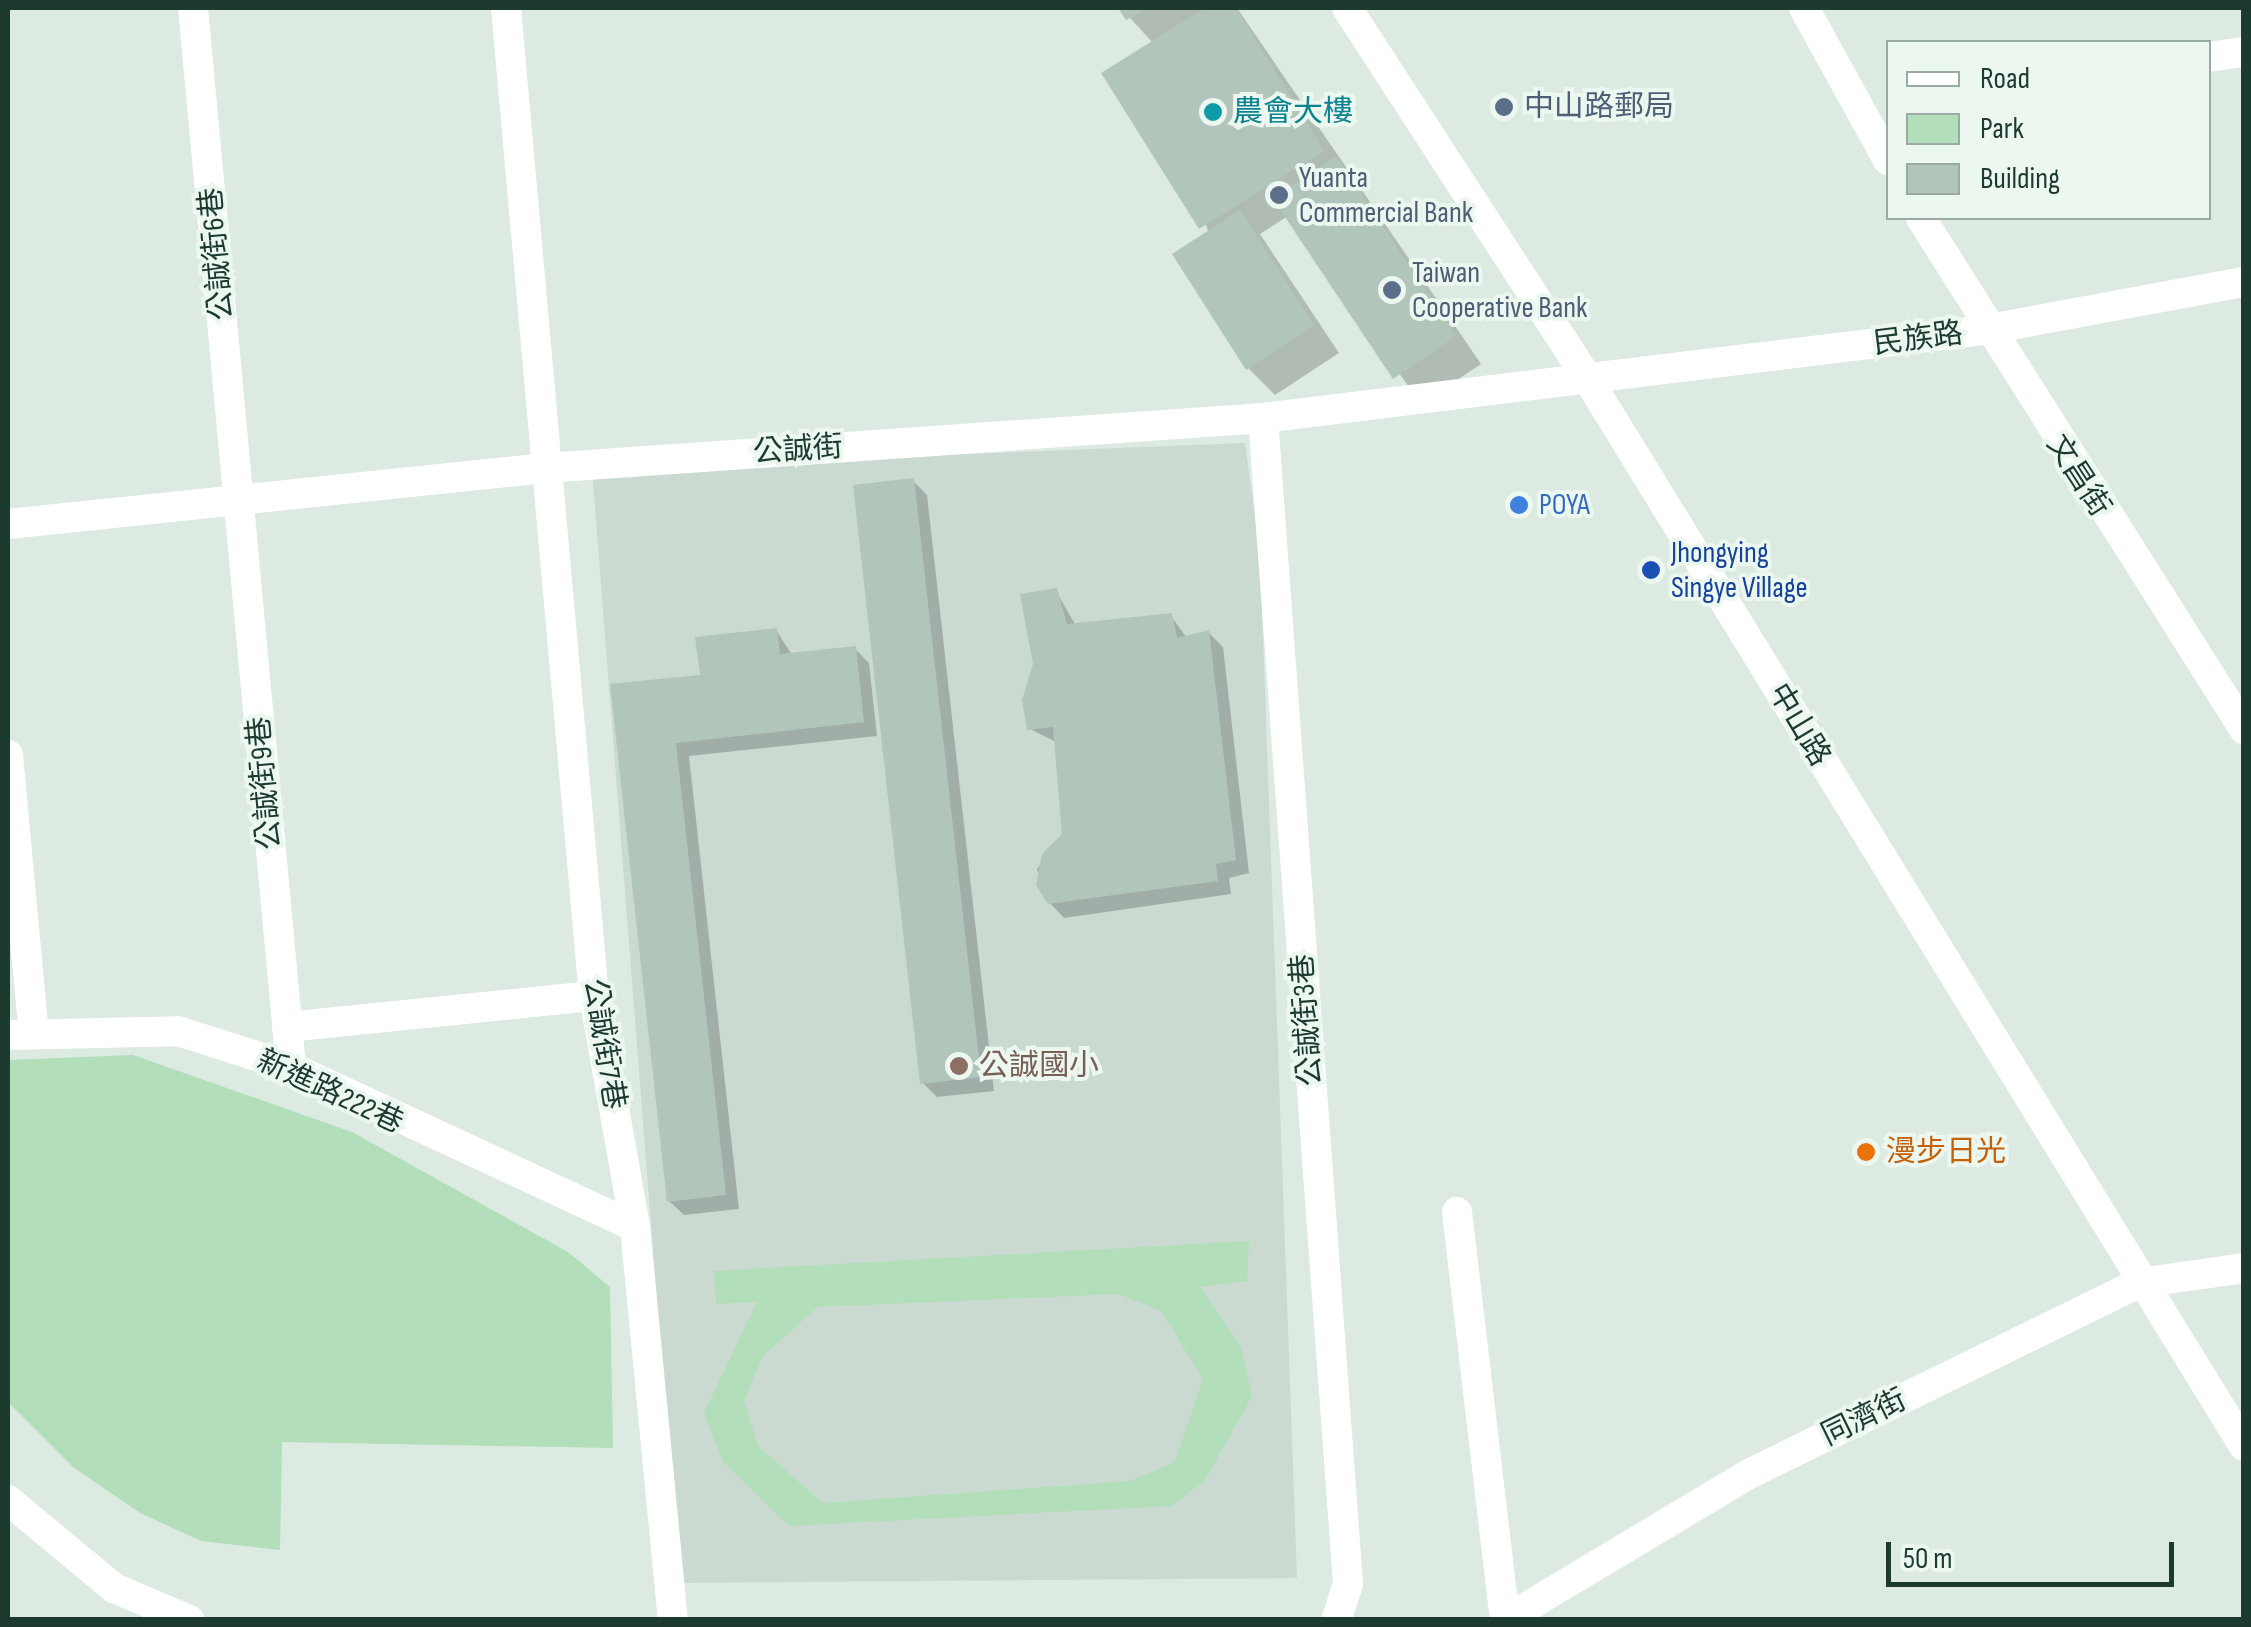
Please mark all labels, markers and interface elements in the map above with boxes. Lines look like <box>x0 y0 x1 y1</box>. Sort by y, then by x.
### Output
legend <box>1886 40 2211 220</box>
text: Road <box>1980 61 2030 97</box>
place label: 中山路郵局 <box>1524 89 1674 125</box>
place label: 農會大樓 <box>1233 94 1353 130</box>
marker: 中山路郵局 <box>1493 96 1515 118</box>
marker: 農會大樓 <box>1202 101 1224 123</box>
text: Park <box>1980 111 2024 147</box>
place label: Yuanta Commercial Bank <box>1299 160 1473 230</box>
text: Building <box>1980 161 2060 197</box>
marker: Yuanta Commercial Bank <box>1268 184 1290 206</box>
street label: 公誠街6巷 <box>193 186 241 322</box>
place label: Taiwan Cooperative Bank <box>1412 255 1588 326</box>
marker: Taiwan Cooperative Bank <box>1381 279 1403 301</box>
street label: 民族路 <box>1871 316 1965 362</box>
street label: 文昌街 <box>2038 428 2118 524</box>
street label: 公誠街 <box>752 429 844 471</box>
place label: POYA <box>1539 487 1590 523</box>
marker: POYA <box>1508 494 1530 516</box>
place label: Jhongying Singye Village <box>1671 535 1808 606</box>
marker: Jhongying Singye Village <box>1640 559 1662 581</box>
street label: 中山路 <box>1760 677 1838 773</box>
street label: 公誠街9巷 <box>241 715 289 851</box>
street label: 公誠街3巷 <box>1284 953 1330 1087</box>
street label: 公誠街7巷 <box>576 976 632 1112</box>
street label: 新進路222巷 <box>251 1042 409 1142</box>
place label: 公誠國小 <box>979 1048 1099 1084</box>
marker: 公誠國小 <box>948 1055 970 1077</box>
place label: 漫步日光 <box>1886 1134 2006 1170</box>
marker: 漫步日光 <box>1855 1141 1877 1163</box>
street label: 同濟街 <box>1816 1382 1912 1454</box>
scale bar <box>1891 1522 2178 1584</box>
text: 50 m <box>1903 1541 1952 1577</box>

